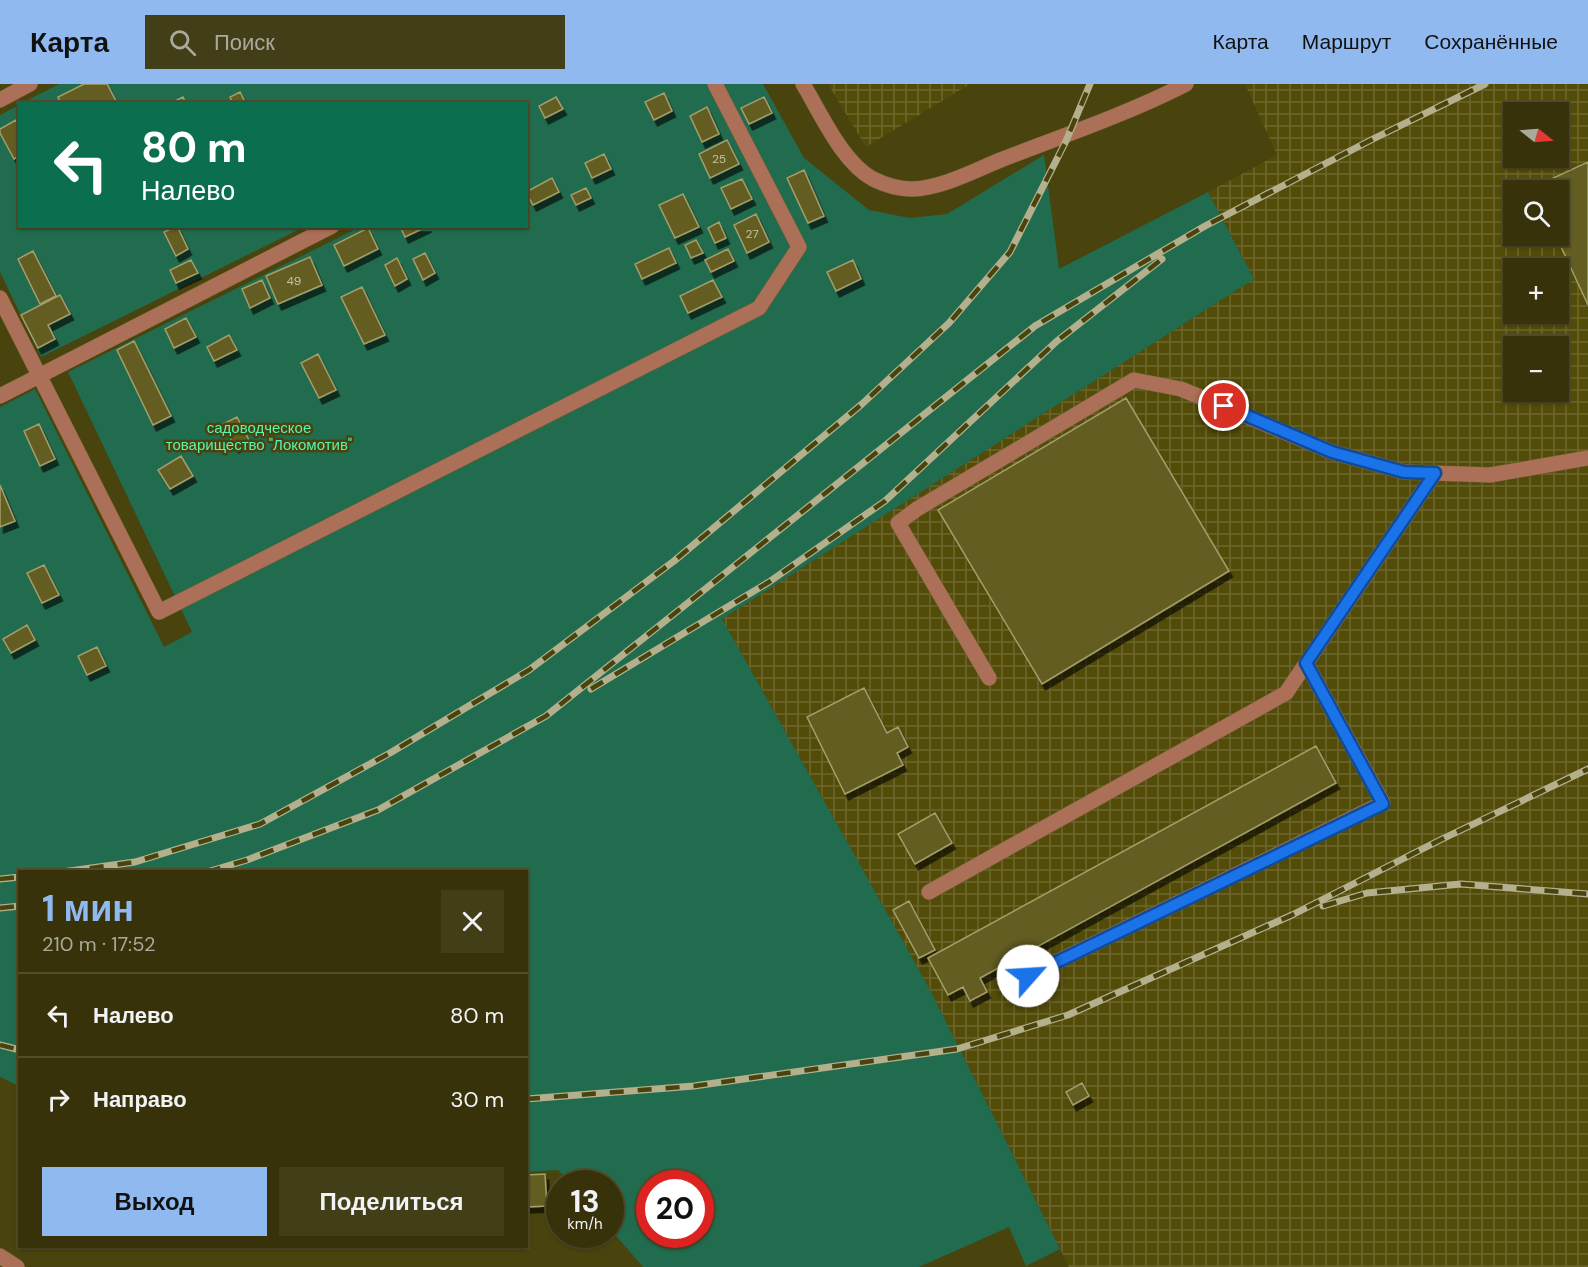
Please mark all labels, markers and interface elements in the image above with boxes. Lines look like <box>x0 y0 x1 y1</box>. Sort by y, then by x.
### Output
search box <box>145 15 565 69</box>
text: Карта <box>30 24 109 61</box>
icon: search <box>166 26 199 59</box>
text: Поиск <box>214 28 275 57</box>
text: Карта <box>1213 28 1269 56</box>
text: Маршрут <box>1302 28 1391 56</box>
text: Сохранённые <box>1424 28 1558 56</box>
north arrow <box>1503 102 1569 168</box>
map controls <box>1503 102 1569 402</box>
text: 80 m <box>141 120 247 175</box>
icon: left <box>42 126 120 204</box>
house number: 25 <box>712 151 726 167</box>
text: Налево <box>141 173 235 208</box>
button: search <box>1503 180 1569 246</box>
house number: 27 <box>745 226 759 242</box>
button: + <box>1503 258 1569 324</box>
house number: 49 <box>287 273 301 289</box>
button: − <box>1503 336 1569 402</box>
pin <box>1198 380 1249 431</box>
icon: arrive <box>1207 389 1240 422</box>
park label: садоводческое товарищество "Локомотив" <box>166 418 352 455</box>
text: 1 мин <box>42 885 134 932</box>
button: close <box>441 890 504 953</box>
text: 210 m · 17:52 <box>42 931 156 957</box>
position arrow <box>996 944 1060 1008</box>
icon: left <box>42 999 75 1032</box>
text: Налево <box>93 1001 174 1030</box>
text: 80 m <box>450 1001 504 1030</box>
icon: right <box>42 1083 75 1116</box>
text: Направо <box>93 1085 187 1114</box>
text: 30 m <box>450 1085 504 1114</box>
button: Выход <box>42 1167 267 1236</box>
button: Поделиться <box>279 1167 504 1236</box>
speed limit sign: 20 <box>636 1170 714 1248</box>
text: 13 <box>570 1182 600 1221</box>
text: km/h <box>567 1214 603 1234</box>

